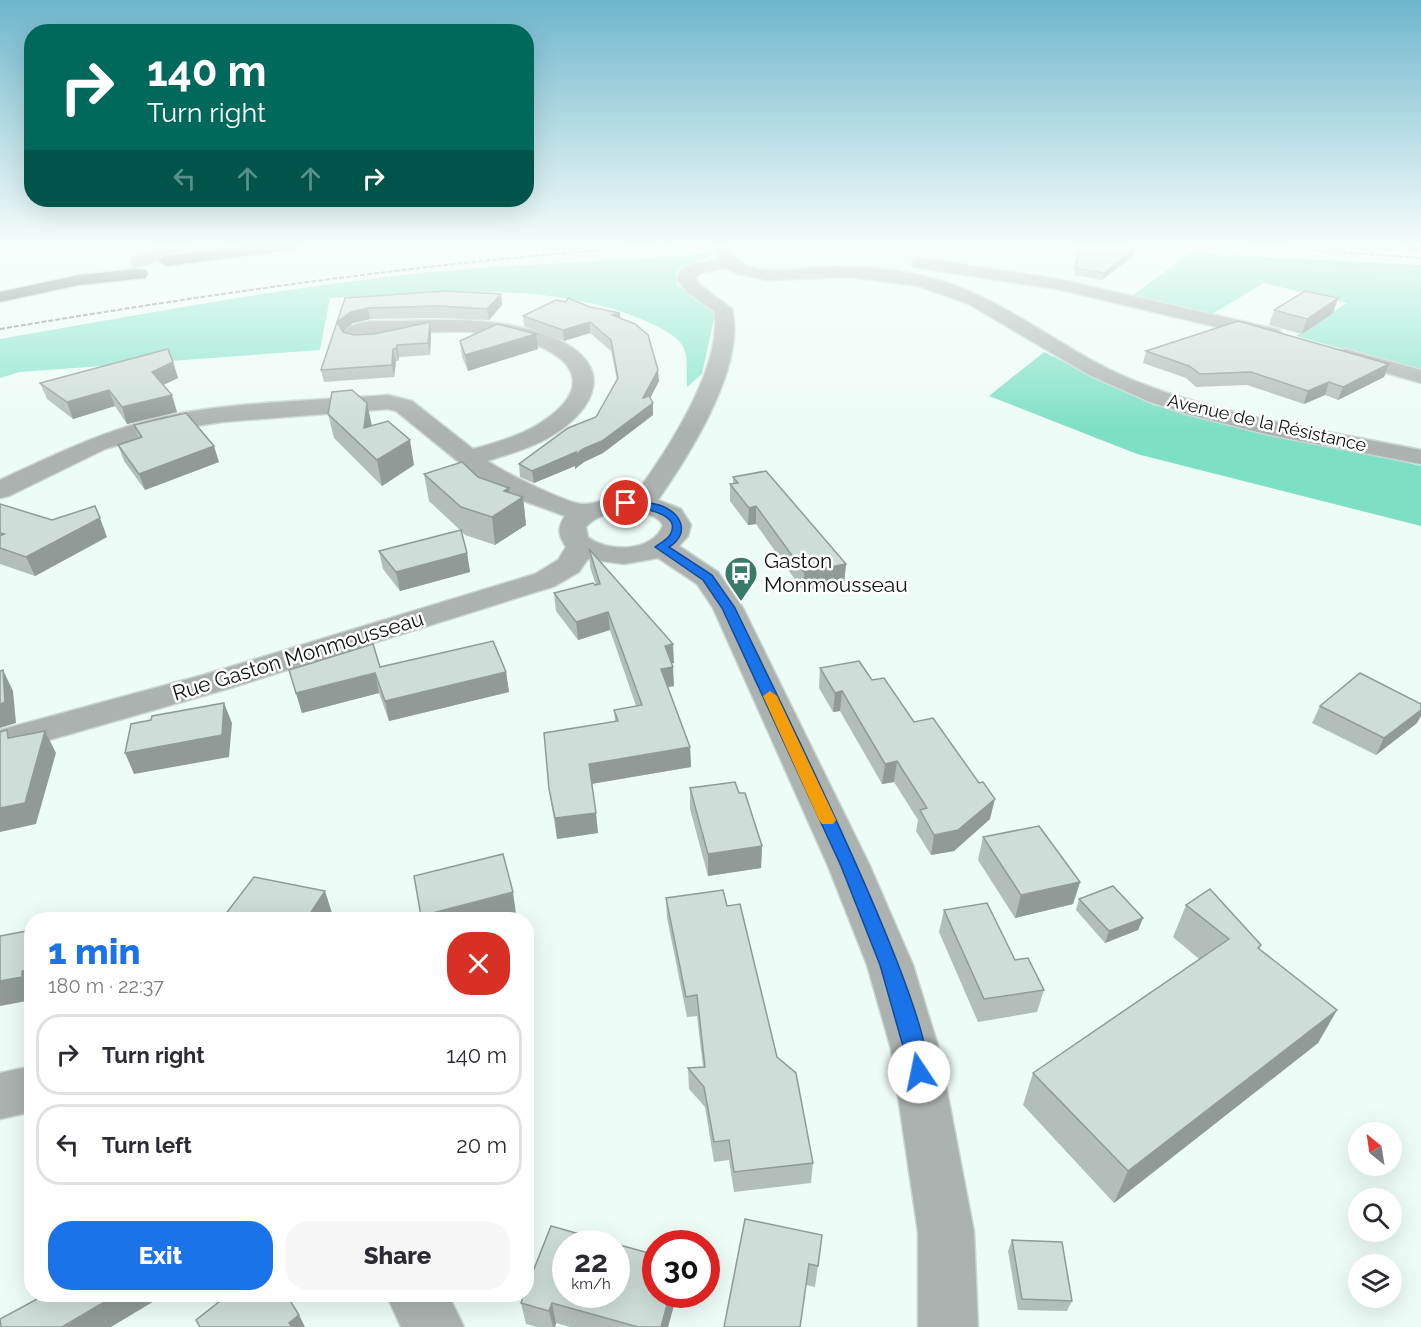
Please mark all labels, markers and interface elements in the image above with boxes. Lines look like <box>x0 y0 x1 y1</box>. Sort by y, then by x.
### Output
text: 140 m <box>147 47 267 96</box>
icon: right <box>48 48 126 126</box>
text: Turn right <box>147 97 266 128</box>
icon: left <box>168 162 201 195</box>
icon: ahead <box>231 162 264 195</box>
icon: ahead <box>294 162 327 195</box>
icon: right <box>357 162 390 195</box>
street label: Avenue de la Résistance <box>1166 389 1369 456</box>
pin <box>600 477 651 528</box>
icon: arrive <box>609 486 642 519</box>
place label: Gaston Monmousseau <box>764 548 908 597</box>
bus stop icon: Gaston Monmousseau <box>723 555 759 602</box>
street label: Rue Gaston Monmousseau <box>169 605 426 706</box>
text: 1 min <box>48 930 140 972</box>
button: close <box>447 932 510 995</box>
text: 180 m · 22:37 <box>48 974 164 998</box>
icon: right <box>51 1038 84 1071</box>
position arrow <box>887 1040 951 1104</box>
text: Turn right <box>102 1042 205 1068</box>
text: 140 m <box>446 1042 507 1068</box>
north arrow <box>1348 1122 1402 1176</box>
map controls <box>1348 1122 1402 1308</box>
icon: left <box>51 1128 84 1161</box>
text: Turn left <box>102 1132 192 1158</box>
text: 20 m <box>456 1132 507 1158</box>
button: search <box>1348 1188 1402 1242</box>
button: Exit <box>48 1221 273 1290</box>
button: Share <box>285 1221 510 1290</box>
speed limit sign: 30 <box>642 1230 720 1308</box>
text: 22 <box>574 1244 608 1279</box>
button: layers <box>1348 1254 1402 1308</box>
text: km/h <box>571 1275 611 1293</box>

